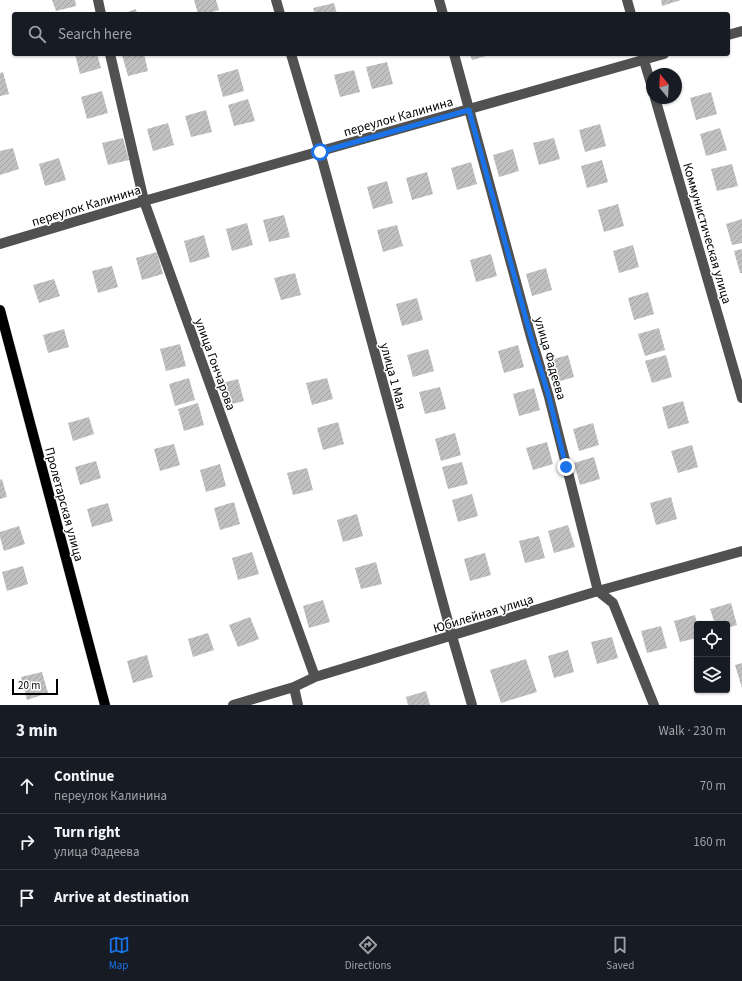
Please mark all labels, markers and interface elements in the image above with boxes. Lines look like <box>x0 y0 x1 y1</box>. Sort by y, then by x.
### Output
search box <box>12 12 730 56</box>
icon: search <box>26 23 48 45</box>
text: Search here <box>58 24 132 45</box>
north arrow <box>646 68 682 104</box>
street label: переулок Калинина <box>341 93 455 141</box>
route start <box>311 143 329 161</box>
street label: Коммунистическая улица <box>678 161 736 306</box>
street label: переулок Калинина <box>30 181 143 231</box>
street label: улица Фадеева <box>530 315 570 402</box>
street label: улица Гончарова <box>190 316 240 413</box>
street label: улица 1 Мая <box>375 341 411 412</box>
street label: Пролетарская улица <box>40 445 88 563</box>
route end <box>557 458 575 476</box>
street label: Юбилейная улица <box>431 590 536 638</box>
map controls <box>694 621 730 693</box>
button: locate <box>694 621 730 657</box>
button: layers <box>694 657 730 693</box>
scale bar <box>12 677 58 696</box>
text: 20 m <box>18 678 40 693</box>
text: 3 min <box>16 719 57 743</box>
text: Walk · 230 m <box>658 722 726 740</box>
text: Continue <box>54 766 114 787</box>
icon: ahead <box>16 775 38 797</box>
text: 70 m <box>700 777 726 795</box>
text: переулок Калинина <box>54 787 167 805</box>
text: Turn right <box>54 822 120 843</box>
icon: right <box>16 831 38 853</box>
text: 160 m <box>693 833 726 851</box>
text: улица Фадеева <box>54 843 139 861</box>
icon: arrive <box>16 887 38 909</box>
text: Arrive at destination <box>54 887 189 908</box>
tab: Map <box>108 934 130 973</box>
tab: Directions <box>345 934 391 973</box>
tab: Saved <box>606 934 634 973</box>

